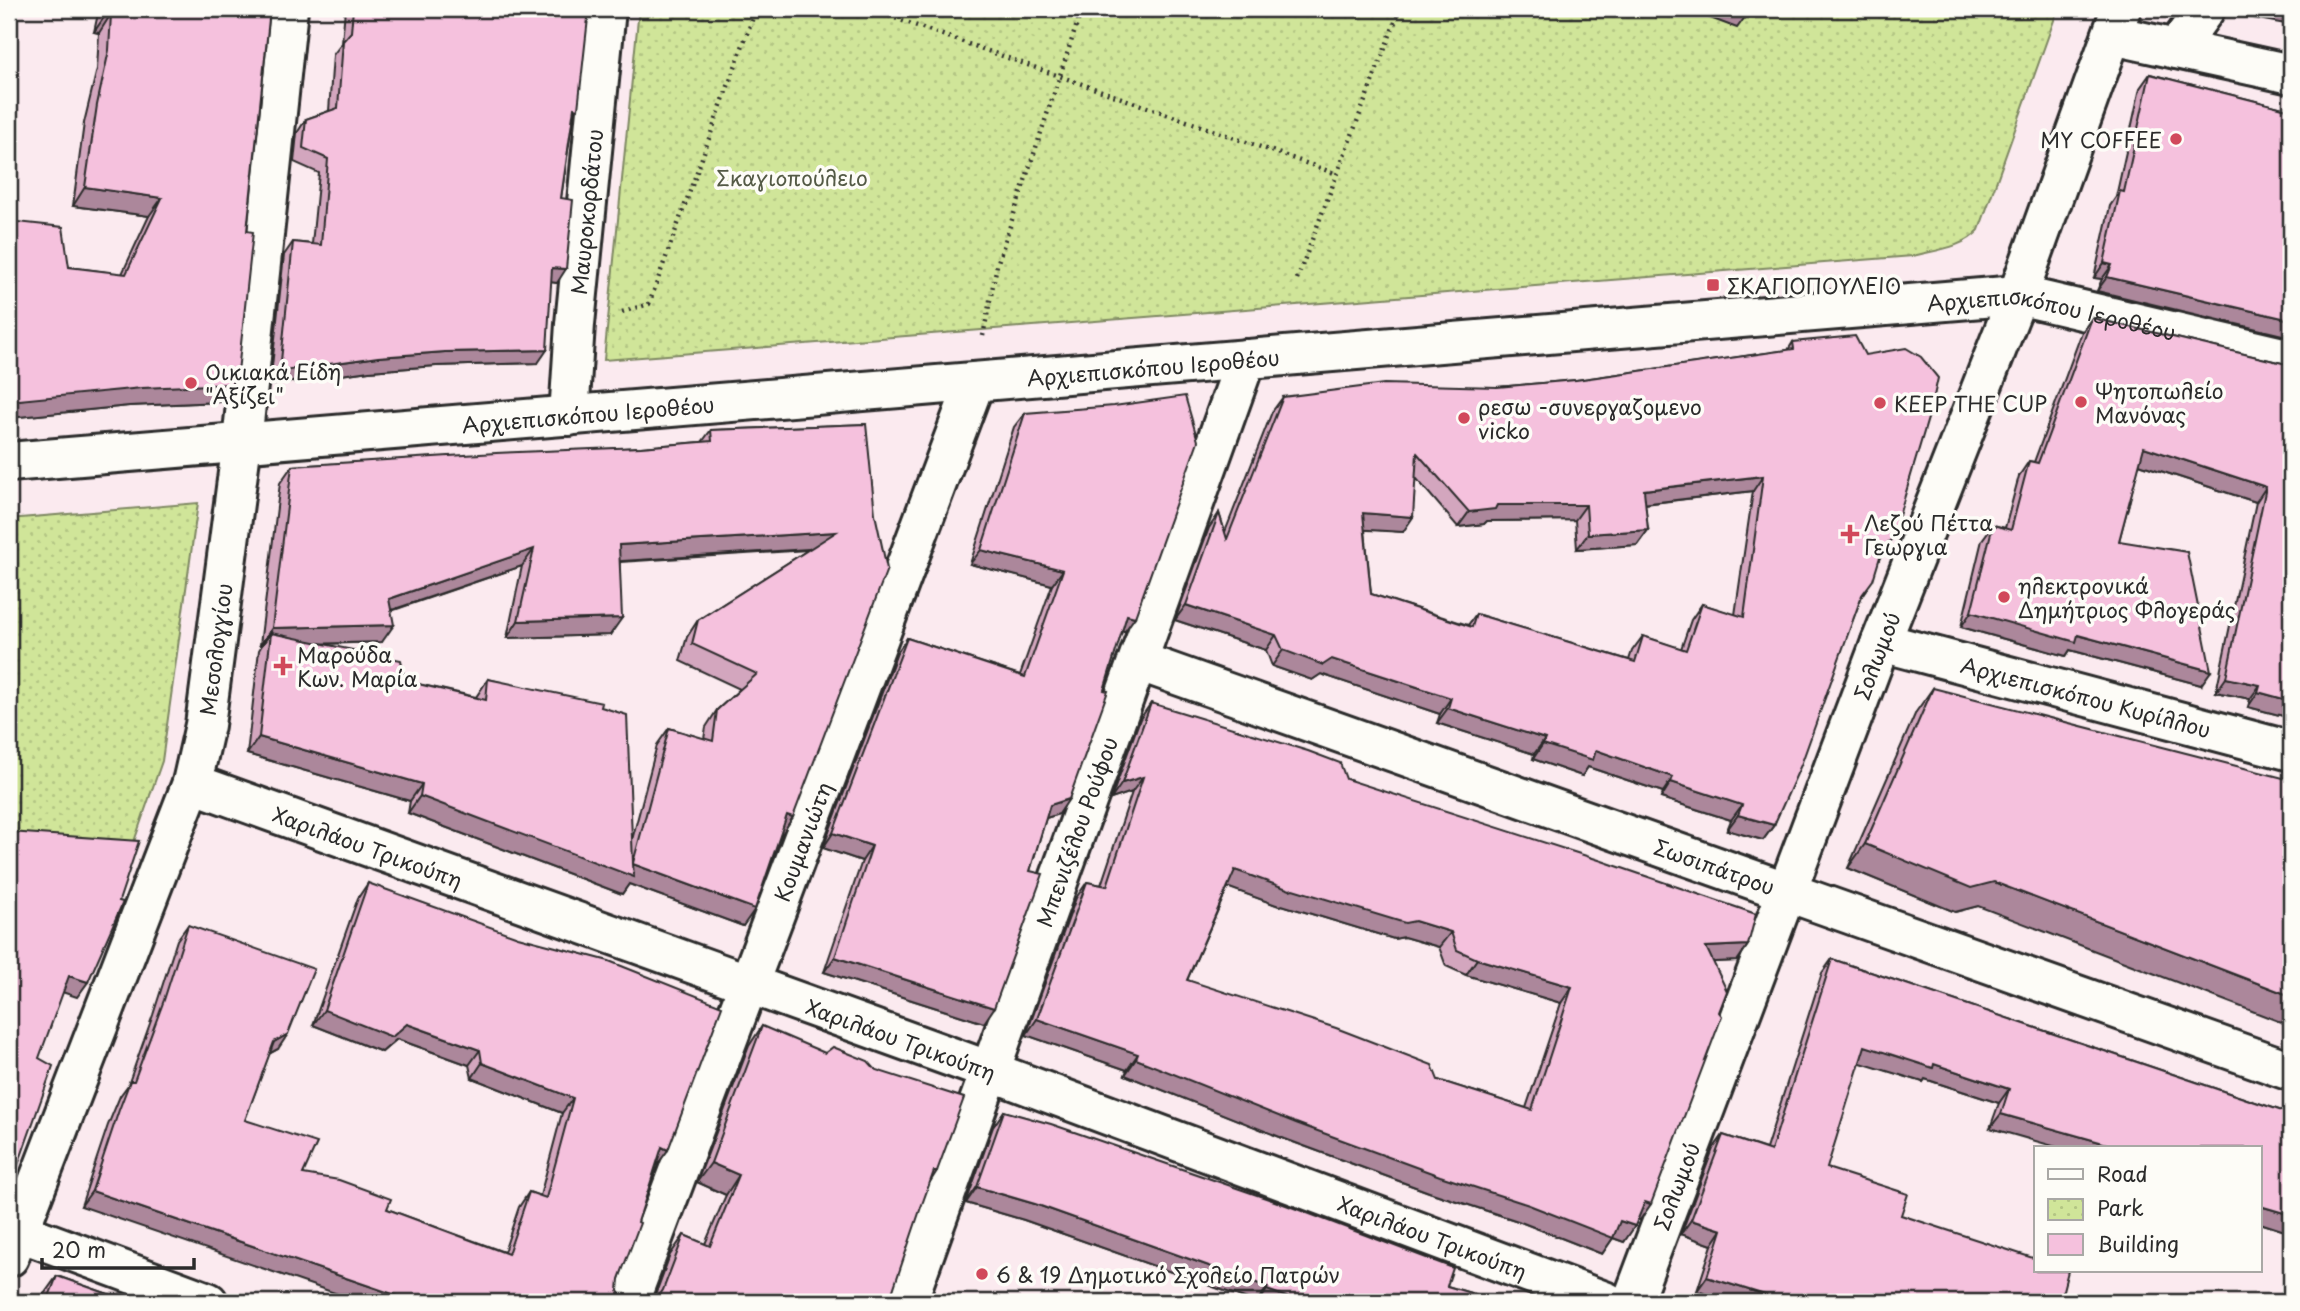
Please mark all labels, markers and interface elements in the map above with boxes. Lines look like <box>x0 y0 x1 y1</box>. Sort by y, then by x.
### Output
place label: MY COFFEE <box>2040 123 2162 155</box>
street label: Μαυροκορδάτου <box>562 127 610 296</box>
marker: MY COFFEE <box>2168 131 2184 147</box>
park label: Σκαγιοπούλειο <box>716 161 868 193</box>
place label: ΣΚΑΓΙΟΠΟΥΛΕΙΟ <box>1727 269 1901 301</box>
marker: ΣΚΑΓΙΟΠΟΥΛΕΙΟ <box>1705 277 1721 293</box>
street label: Αρχιεπισκόπου Ιεροθέου <box>1925 279 2179 348</box>
street label: Αρχιεπισκόπου Ιεροθέου <box>1025 340 1281 393</box>
place label: Οικιακά Είδη "Αξίζει" <box>205 355 341 411</box>
place label: Ψητοπωλείο Μανόνας <box>2095 374 2224 430</box>
marker: Οικιακά Είδη "Αξίζει" <box>183 375 199 391</box>
street label: Αρχιεπισκόπου Ιεροθέου <box>460 387 716 440</box>
place label: KEEP THE CUP <box>1894 387 2047 419</box>
place label: ρεσω -συνεργαζομενο vicko <box>1478 390 1702 446</box>
marker: Ψητοπωλείο Μανόνας <box>2073 394 2089 410</box>
marker: KEEP THE CUP <box>1872 395 1888 411</box>
marker: ρεσω -συνεργαζομενο vicko <box>1456 410 1472 426</box>
place label: Λεζού Πέττα Γεωργια <box>1864 506 1993 562</box>
marker: Λεζού Πέττα Γεωργια <box>1842 526 1858 542</box>
place label: ηλεκτρονικά Δημήτριος Φλογεράς <box>2018 569 2236 625</box>
street label: Μεσολογγίου <box>190 581 239 717</box>
marker: ηλεκτρονικά Δημήτριος Φλογεράς <box>1996 589 2012 605</box>
street label: Σολωμού <box>1845 607 1907 704</box>
place label: Μαρούδα Κων. Μαρία <box>297 638 418 694</box>
street label: Αρχιεπισκόπου Κυρίλλου <box>1957 648 2214 745</box>
marker: Μαρούδα Κων. Μαρία <box>275 658 291 674</box>
street label: Μπενιζέλου Ρούφου <box>1027 732 1125 931</box>
street label: Κουμανιώτη <box>765 777 839 906</box>
street label: Χαριλάου Τρικούπη <box>269 798 467 895</box>
street label: Σωσιπάτρου <box>1650 830 1779 902</box>
street label: Χαριλάου Τρικούπη <box>802 990 1000 1088</box>
street label: Σολωμού <box>1645 1137 1707 1235</box>
legend <box>2034 1146 2262 1272</box>
text: Road <box>2097 1157 2148 1189</box>
street label: Χαριλάου Τρικούπη <box>1334 1187 1532 1287</box>
text: Park <box>2097 1191 2144 1223</box>
scale bar <box>42 1227 194 1271</box>
text: Building <box>2097 1227 2179 1259</box>
text: 20 m <box>52 1233 106 1265</box>
place label: 6 & 19 Δημοτικό Σχολείο Πατρών <box>996 1258 1340 1290</box>
marker: 6 & 19 Δημοτικό Σχολείο Πατρών <box>974 1266 990 1282</box>

